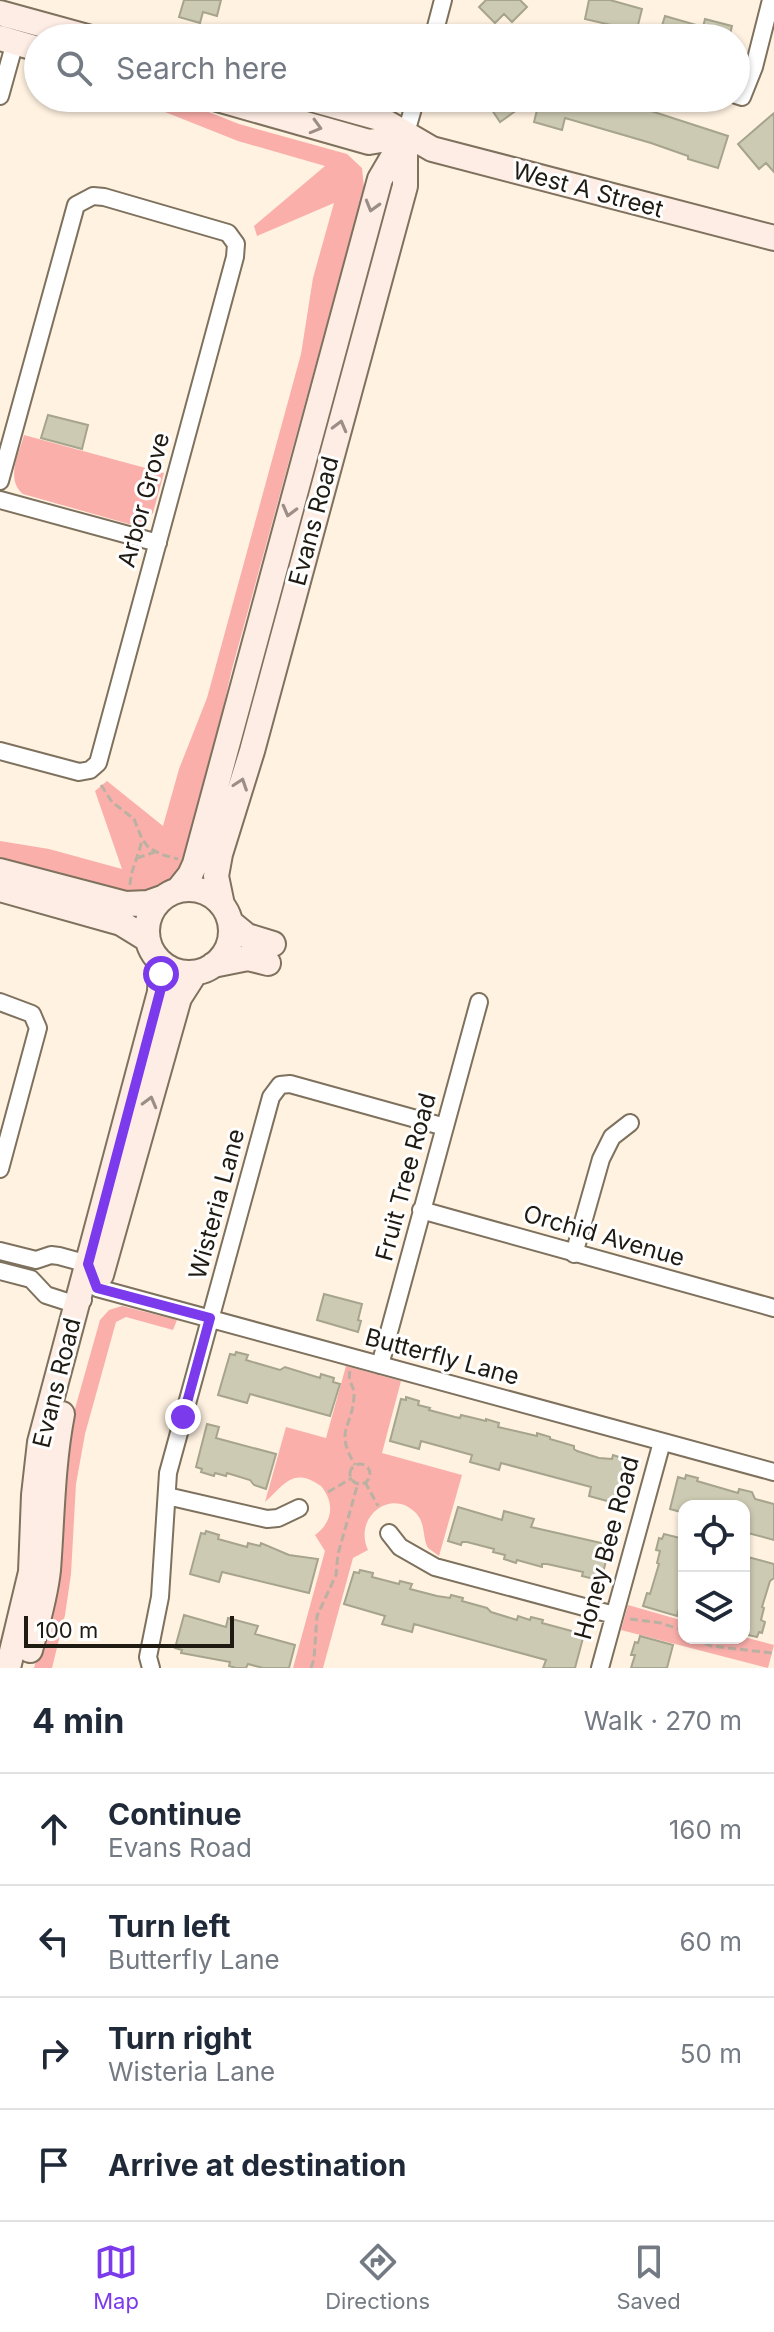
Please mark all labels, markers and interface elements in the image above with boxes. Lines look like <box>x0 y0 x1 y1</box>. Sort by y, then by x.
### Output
search box <box>24 24 750 112</box>
icon: search <box>52 46 96 90</box>
text: Search here <box>116 50 288 86</box>
one-way arrow <box>308 118 322 134</box>
street label: West A Street <box>510 155 667 224</box>
one-way arrow <box>365 198 382 212</box>
one-way arrow <box>330 419 347 433</box>
street label: Arbor Grove <box>112 429 175 570</box>
street label: Evans Road <box>282 453 345 589</box>
one-way arrow <box>282 503 299 517</box>
one-way arrow <box>231 778 247 792</box>
route start <box>143 956 179 992</box>
street label: Fruit Tree Road <box>369 1090 442 1264</box>
one-way arrow <box>141 1095 157 1109</box>
street label: Wisteria Lane <box>183 1126 251 1282</box>
street label: Orchid Avenue <box>520 1199 688 1272</box>
street label: Evans Road <box>26 1315 87 1451</box>
street label: Butterfly Lane <box>362 1322 522 1391</box>
route end <box>165 1399 201 1435</box>
street label: Honey Bee Road <box>568 1453 645 1643</box>
map controls <box>678 1500 750 1644</box>
button: locate <box>678 1500 750 1572</box>
button: layers <box>678 1572 750 1644</box>
scale bar <box>24 1612 234 1648</box>
text: 100 m <box>36 1617 98 1643</box>
text: 4 min <box>32 1700 124 1741</box>
text: Walk · 270 m <box>584 1705 742 1736</box>
text: Continue <box>108 1796 242 1832</box>
icon: ahead <box>32 1807 76 1851</box>
text: 160 m <box>669 1814 742 1845</box>
text: Evans Road <box>108 1832 252 1863</box>
text: Turn left <box>108 1908 230 1944</box>
icon: left <box>32 1919 76 1963</box>
text: 60 m <box>679 1926 742 1957</box>
text: Butterfly Lane <box>108 1944 280 1975</box>
text: Turn right <box>108 2020 252 2056</box>
icon: right <box>32 2031 76 2075</box>
text: 50 m <box>680 2038 742 2069</box>
text: Wisteria Lane <box>108 2056 275 2087</box>
icon: arrive <box>32 2143 76 2187</box>
text: Arrive at destination <box>108 2147 406 2183</box>
tab: Map <box>93 2240 139 2314</box>
tab: Directions <box>325 2240 430 2314</box>
tab: Saved <box>616 2240 681 2314</box>

